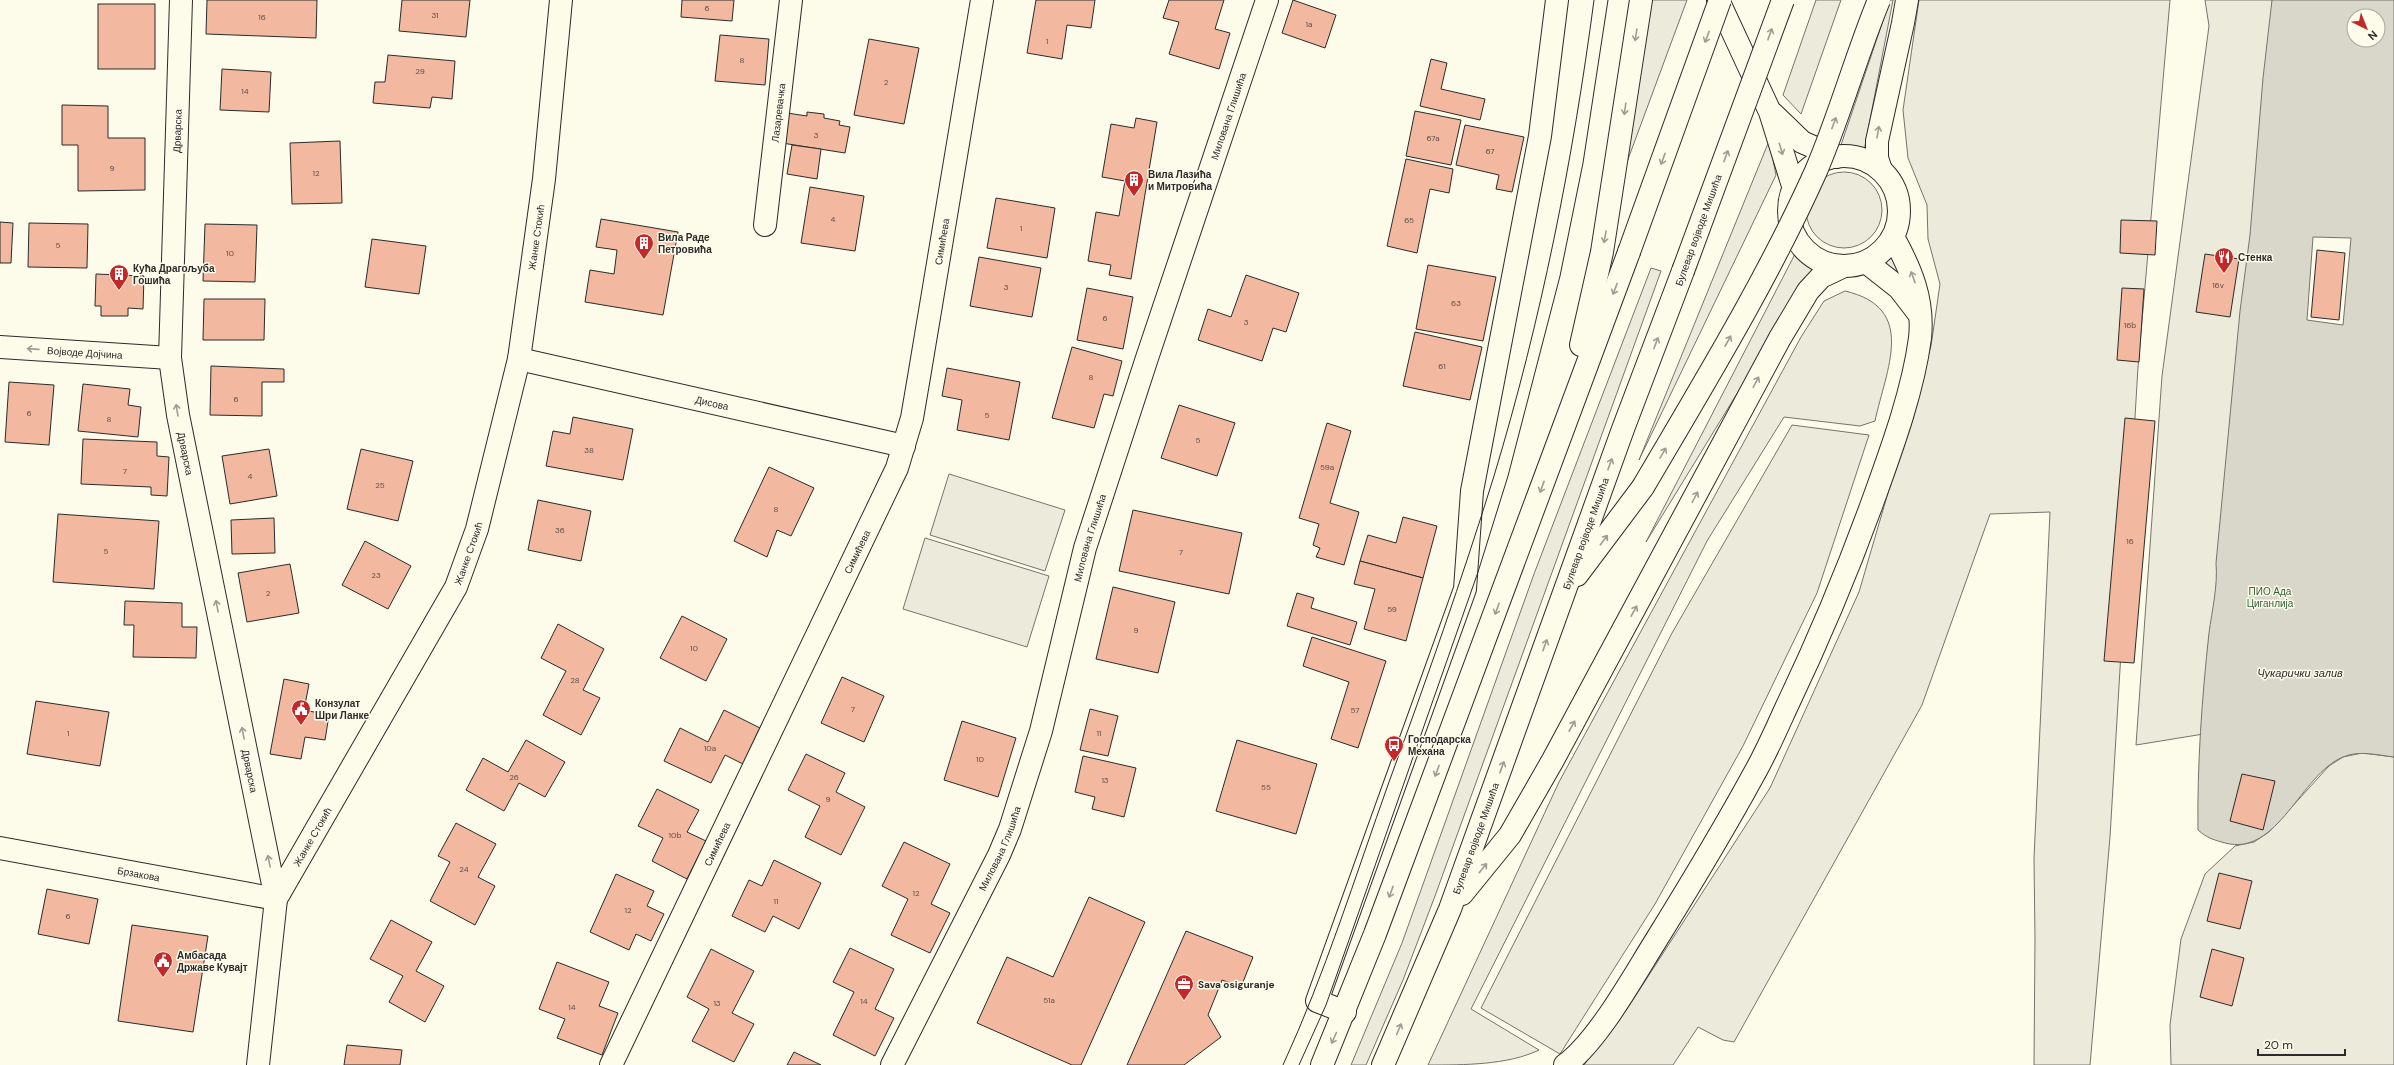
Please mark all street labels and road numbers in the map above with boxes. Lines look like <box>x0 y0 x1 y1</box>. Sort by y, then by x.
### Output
street label: Милована Глишића <box>1208 71 1249 161</box>
street label: Лазаревачка <box>769 82 788 143</box>
street label: Дрварска <box>170 108 185 153</box>
street label: Булевар војводе Мишића <box>1672 172 1725 288</box>
street label: Жанке Стокић <box>525 204 547 271</box>
street label: Симићева <box>932 217 952 266</box>
street label: Војводе Дојчина <box>47 344 123 362</box>
street label: Дисова <box>694 393 730 413</box>
street label: Дрварска <box>175 431 196 477</box>
street label: Булевар војводе Мишића <box>1560 476 1612 591</box>
street label: Милована Глишића <box>1071 492 1109 583</box>
street label: Жанке Стокић <box>451 521 486 587</box>
street label: Симићева <box>841 528 874 576</box>
street label: Дрварска <box>239 748 260 794</box>
street label: Булевар војводе Мишића <box>1450 780 1502 896</box>
street label: Милована Глишића <box>976 804 1024 893</box>
street label: Жанке Стокић <box>290 805 335 869</box>
street label: Симићева <box>701 820 734 868</box>
street label: Брзакова <box>116 864 161 884</box>

